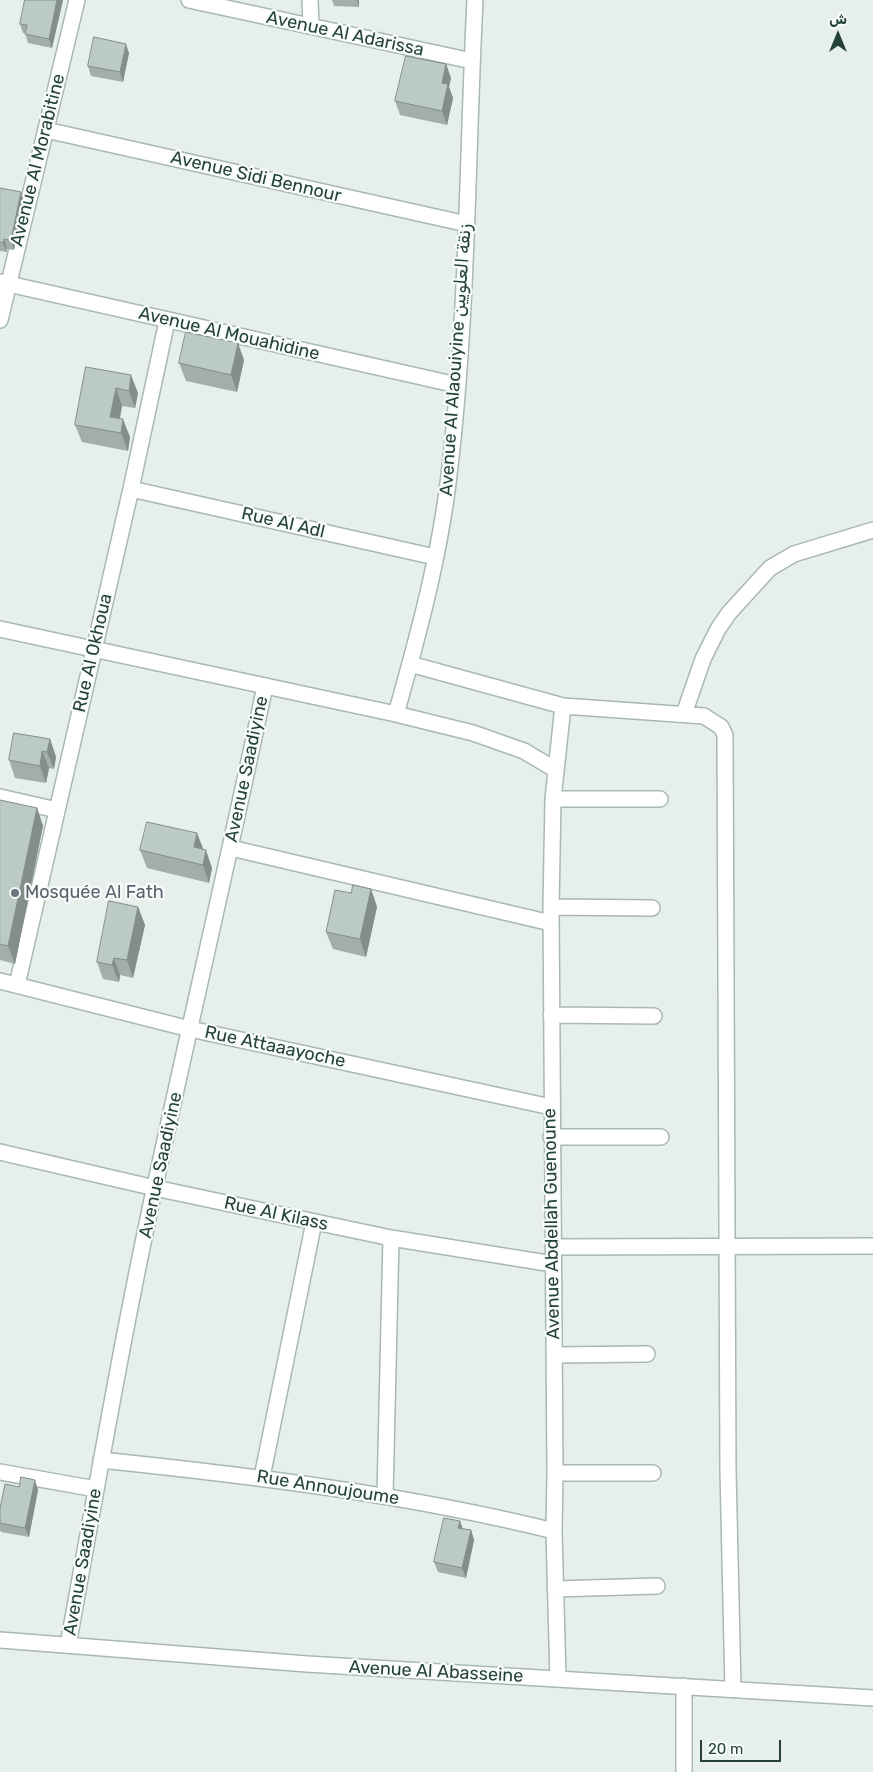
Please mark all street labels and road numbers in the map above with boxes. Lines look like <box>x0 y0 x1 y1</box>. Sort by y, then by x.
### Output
street label: Avenue Al Adarissa <box>264 7 426 61</box>
street label: Avenue Al Morabitine <box>6 72 70 248</box>
street label: Avenue Sidi Bennour <box>169 147 343 207</box>
street label: Avenue Al Alaouiyine زنقة العلويين <box>436 223 476 497</box>
street label: Avenue Al Mouahidine <box>136 303 322 365</box>
street label: Rue Al Adl <box>239 503 327 543</box>
street label: Rue Al Okhoua <box>69 591 117 715</box>
street label: Avenue Saadiyine <box>221 694 273 844</box>
street label: Rue Attaaayoche <box>203 1022 347 1072</box>
street label: Avenue Saadiyine <box>135 1090 187 1240</box>
street label: Avenue Abdellah Guenoune <box>539 1108 565 1340</box>
street label: Rue Al Kilass <box>222 1192 330 1236</box>
street label: Rue Annoujoume <box>255 1466 401 1510</box>
street label: Avenue Saadiyine <box>59 1487 107 1637</box>
street label: Avenue Al Abasseine <box>348 1657 524 1687</box>

